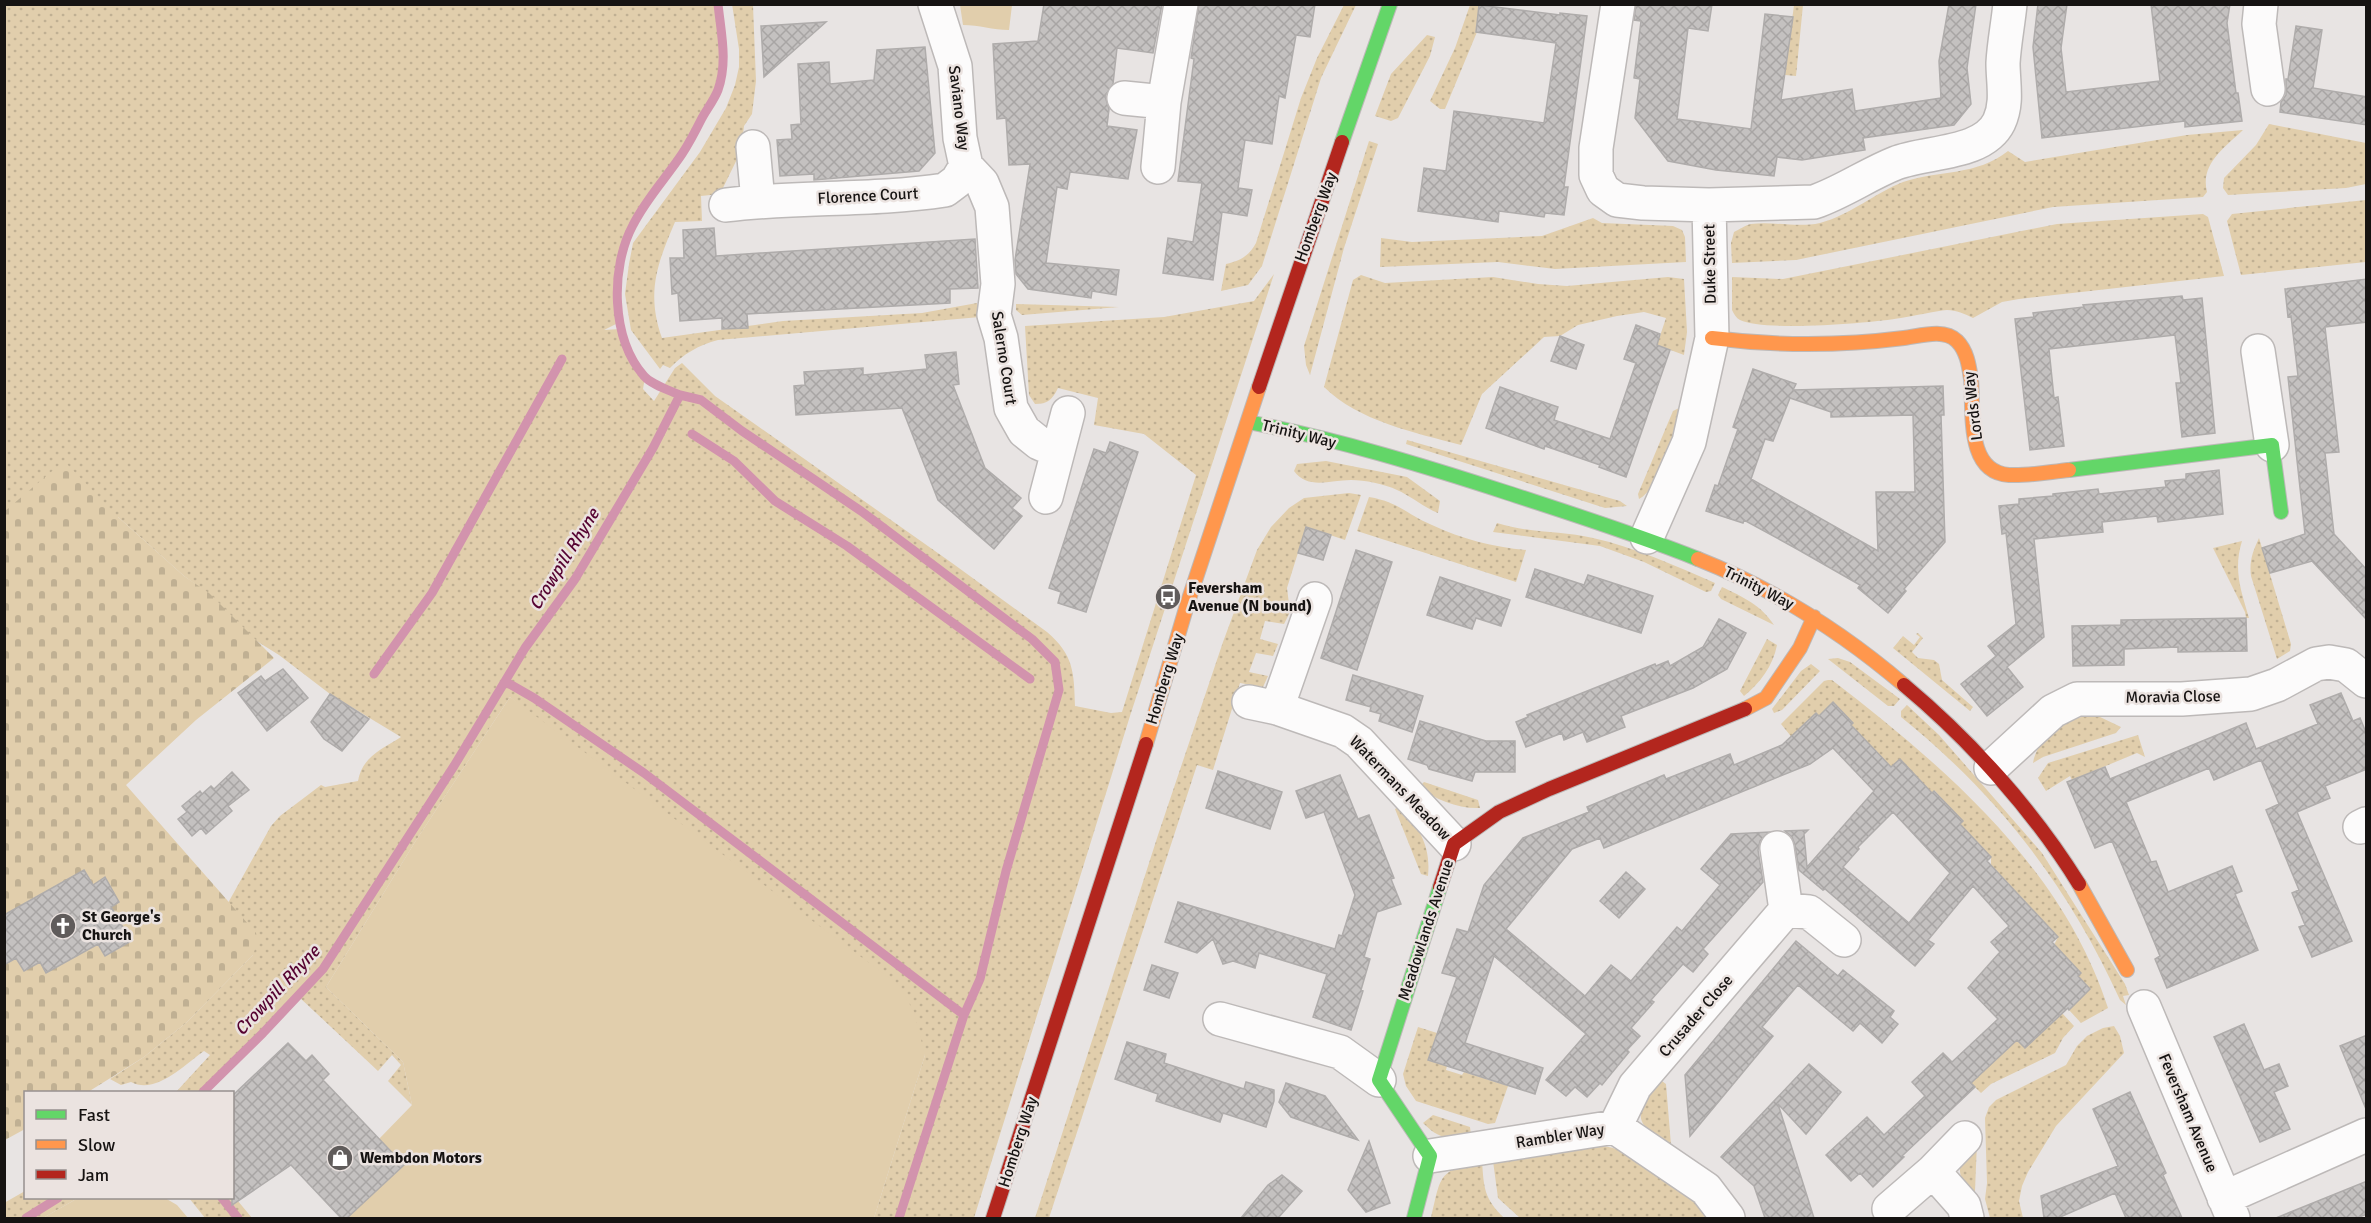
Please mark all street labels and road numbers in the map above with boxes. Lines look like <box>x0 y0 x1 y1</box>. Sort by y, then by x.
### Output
street label: Saviano Way <box>944 64 974 152</box>
street label: Homberg Way <box>1290 169 1342 265</box>
street label: Florence Court <box>817 183 919 209</box>
street label: Duke Street <box>1699 223 1721 304</box>
street label: Salerno Court <box>987 310 1021 407</box>
street label: Lords Way <box>1959 370 1987 442</box>
street label: Trinity Way <box>1260 415 1339 453</box>
street label: Trinity Way <box>1721 562 1798 614</box>
street label: Homberg Way <box>1142 630 1189 727</box>
street label: Moravia Close <box>2125 686 2221 708</box>
street label: Watermans Meadow <box>1345 732 1455 845</box>
street label: Meadowlands Avenue <box>1394 857 1458 1003</box>
street label: Crusader Close <box>1655 971 1737 1061</box>
street label: Feversham Avenue <box>2154 1051 2222 1175</box>
street label: Homberg Way <box>994 1094 1042 1190</box>
street label: Rambler Way <box>1514 1119 1606 1153</box>

